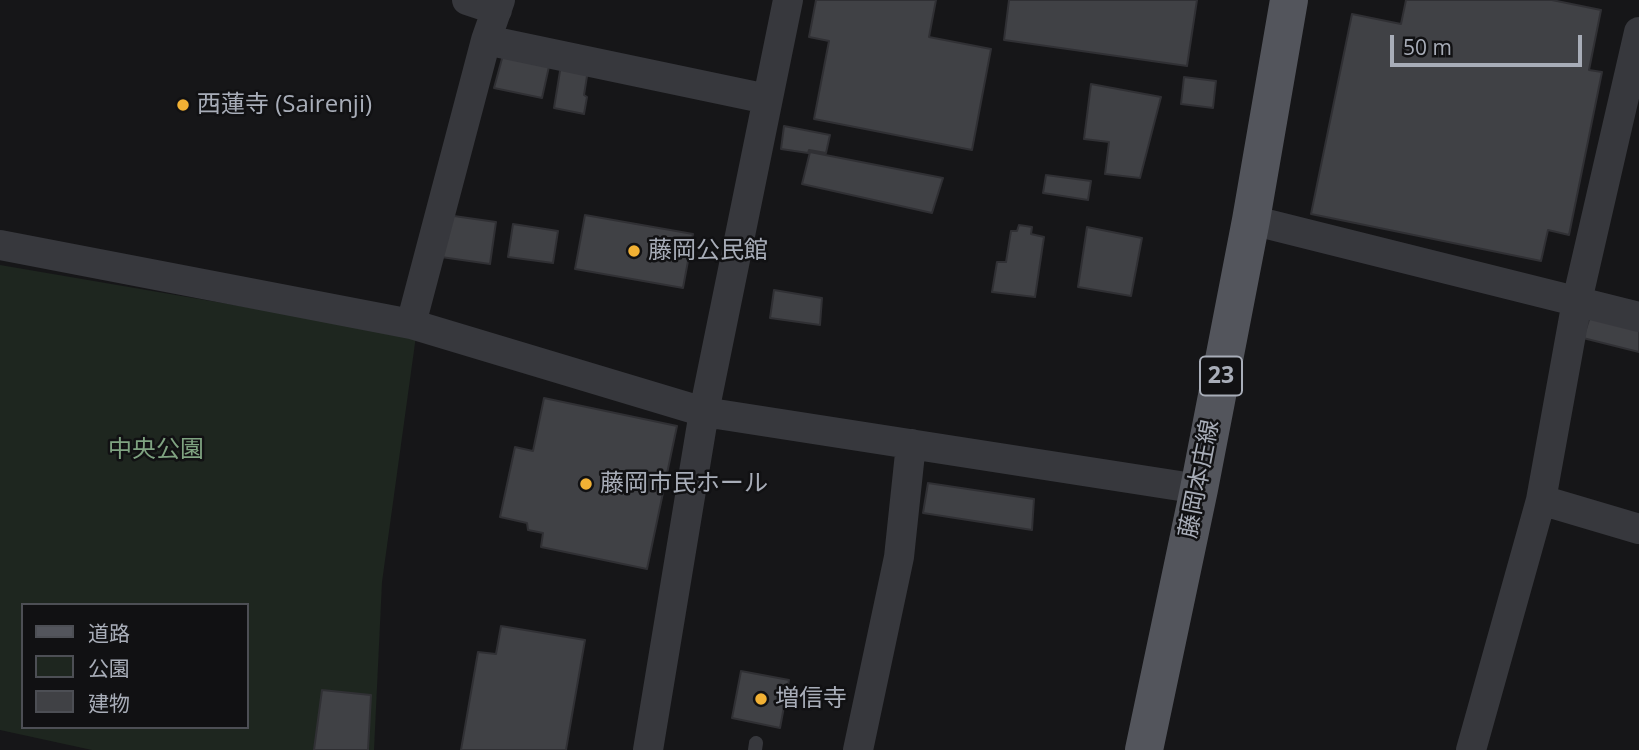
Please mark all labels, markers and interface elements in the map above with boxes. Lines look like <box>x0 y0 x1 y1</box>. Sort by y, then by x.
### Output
scale bar <box>1394 21 1586 65</box>
text: 50 m <box>1403 33 1452 61</box>
place label: 西蓮寺 (Sairenji) <box>197 91 372 119</box>
marker: 西蓮寺 (Sairenji) <box>175 97 191 113</box>
place label: 藤岡公民館 <box>648 237 768 265</box>
marker: 藤岡公民館 <box>626 243 642 259</box>
road number: 23 <box>1200 356 1242 396</box>
street label: 藤岡本庄線 <box>1174 417 1226 541</box>
park label: 中央公園 <box>108 436 204 464</box>
place label: 藤岡市民ホール <box>600 470 768 498</box>
marker: 藤岡市民ホール <box>578 476 594 492</box>
legend <box>21 603 248 729</box>
text: 道路 <box>88 619 130 647</box>
text: 公園 <box>88 654 130 682</box>
place label: 増信寺 <box>775 685 847 713</box>
text: 建物 <box>88 689 130 717</box>
marker: 増信寺 <box>753 691 769 707</box>

